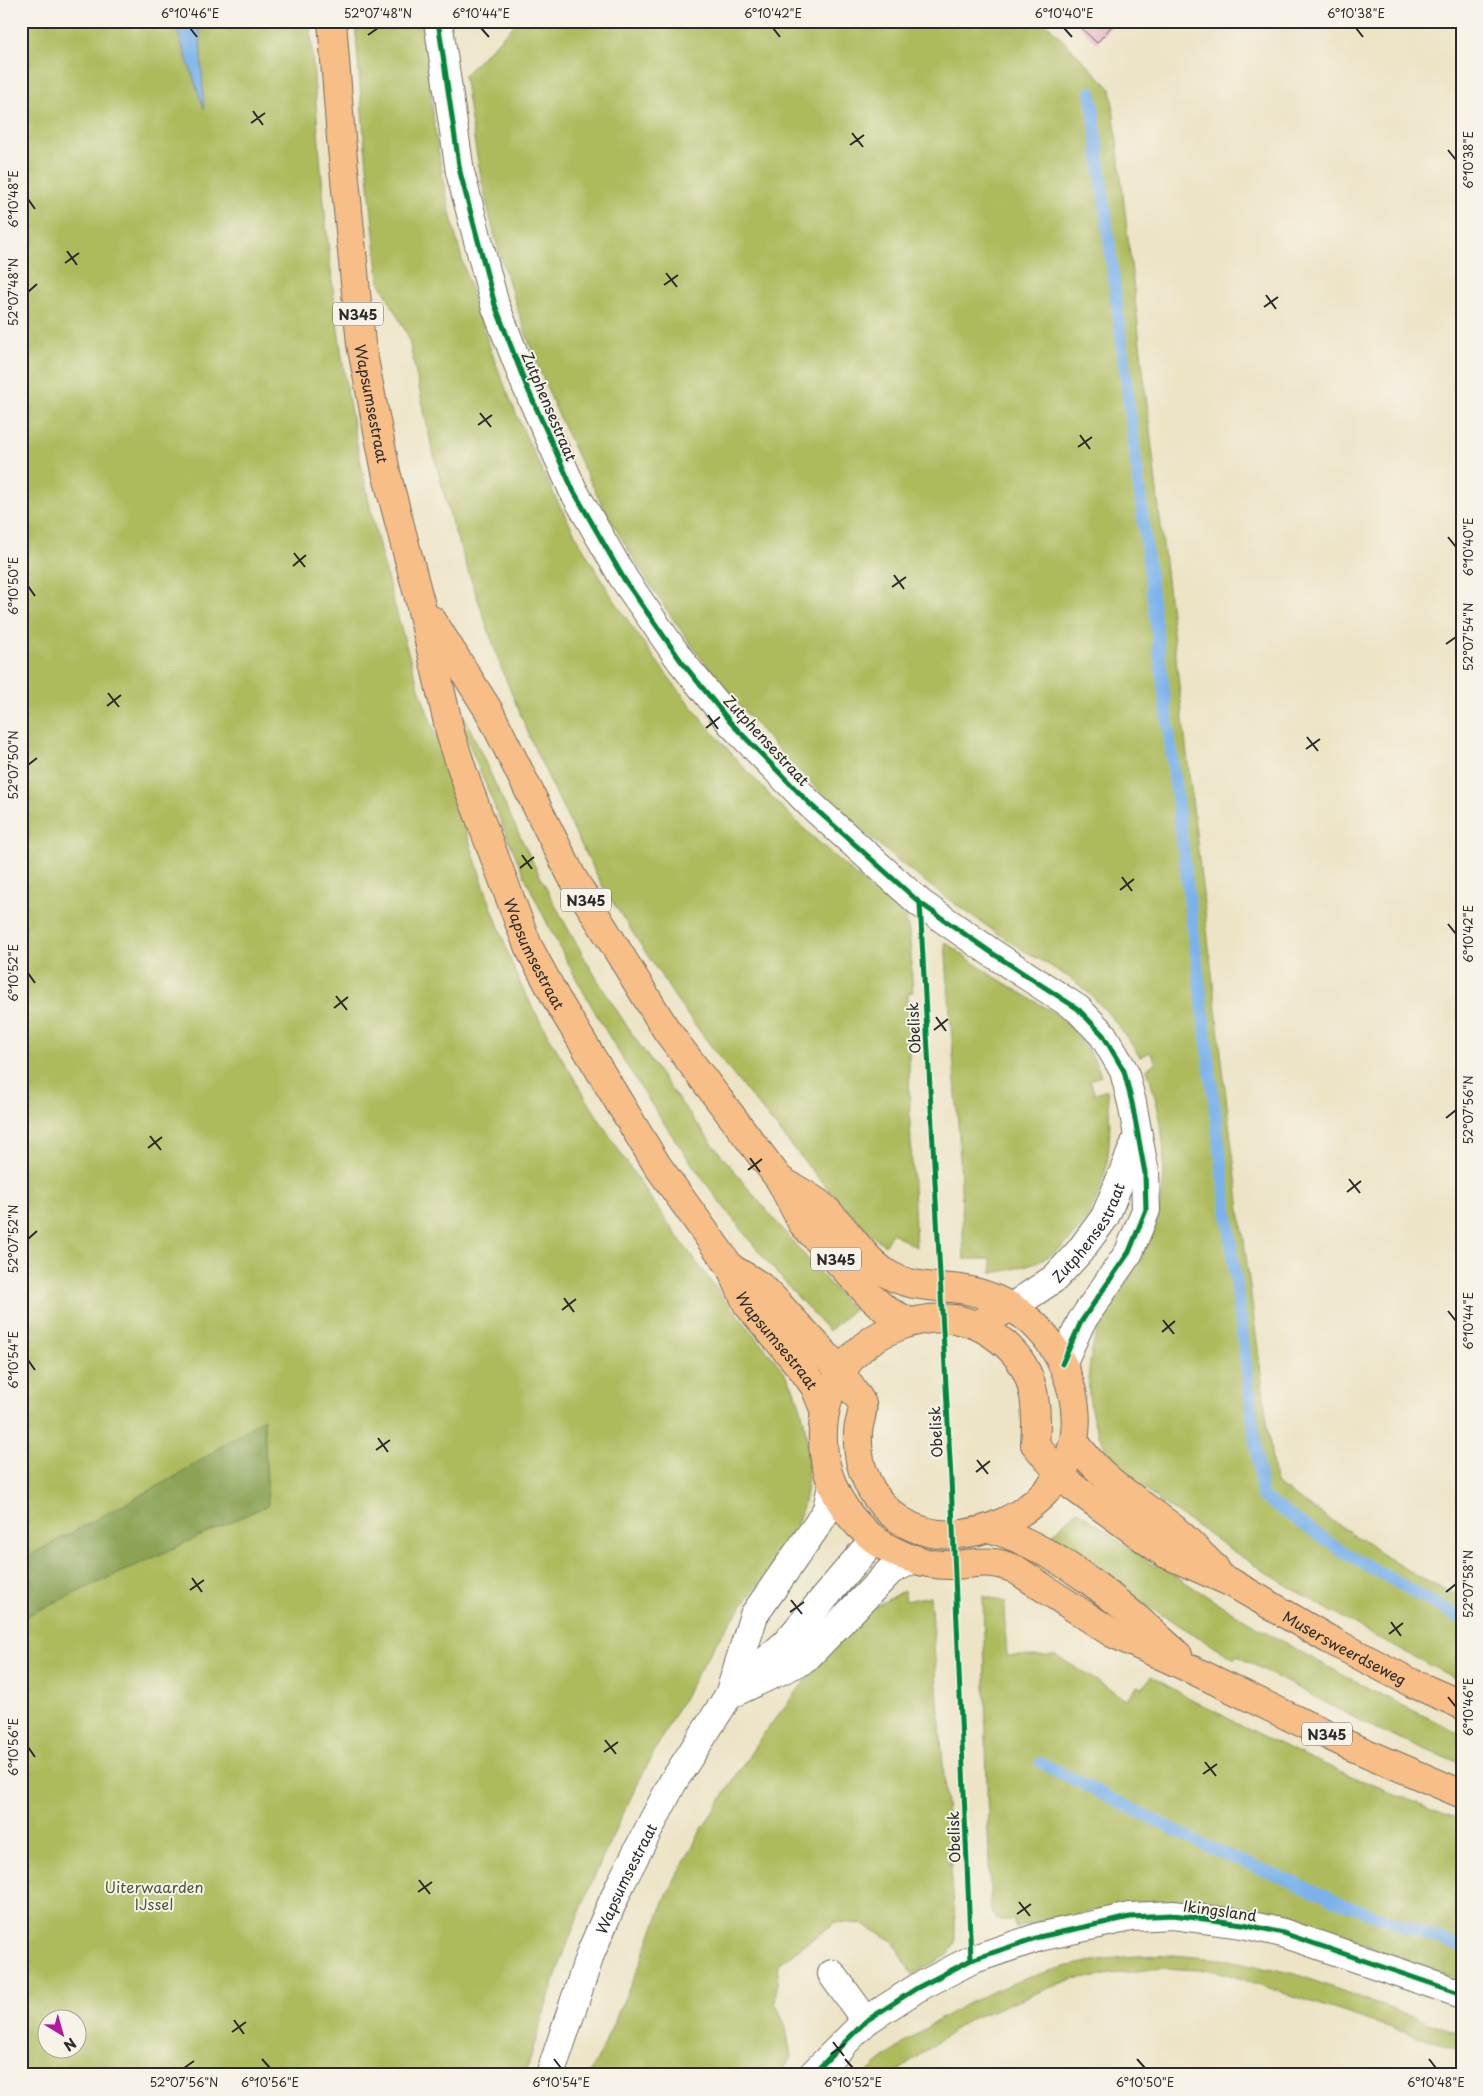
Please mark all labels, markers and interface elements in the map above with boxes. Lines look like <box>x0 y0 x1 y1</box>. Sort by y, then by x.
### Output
text: 6°10'46"E <box>161 4 219 22</box>
text: 52°07'48"N <box>344 4 412 22</box>
text: 6°10'44"E <box>452 4 510 22</box>
text: 6°10'42"E <box>744 4 802 22</box>
text: 6°10'40"E <box>1035 4 1093 22</box>
text: 6°10'38"E <box>1327 4 1385 22</box>
text: 6°10'38"E <box>1459 131 1477 189</box>
text: 6°10'48"E <box>4 170 22 228</box>
text: 52°07'48"N <box>4 258 22 326</box>
road number: N345 <box>333 302 383 326</box>
street label: Wapsumsestraat <box>350 342 396 465</box>
street label: Zutphensestraat <box>516 348 584 464</box>
text: 6°10'40"E <box>1459 518 1477 576</box>
text: 6°10'50"E <box>4 557 22 615</box>
text: 52°07'54"N <box>1459 603 1477 671</box>
street label: Zutphensestraat <box>719 689 815 791</box>
text: 52°07'50"N <box>4 730 22 800</box>
road number: N345 <box>561 888 611 912</box>
street label: Wapsumsestraat <box>499 895 571 1014</box>
text: 6°10'42"E <box>1459 905 1477 963</box>
text: 6°10'52"E <box>4 944 22 1002</box>
street label: Obelisk <box>900 1002 926 1054</box>
text: 52°07'56"N <box>1459 1075 1477 1145</box>
street label: Zutphensestraat <box>1045 1179 1130 1287</box>
text: 52°07'52"N <box>4 1205 22 1273</box>
road number: N345 <box>811 1248 861 1270</box>
street label: Wapsumsestraat <box>731 1287 825 1394</box>
text: 6°10'44"E <box>1459 1292 1477 1350</box>
text: 6°10'54"E <box>4 1331 22 1389</box>
street label: Obelisk <box>922 1406 948 1458</box>
text: 52°07'58"N <box>1459 1550 1477 1618</box>
street label: Musersweerdseweg <box>1279 1604 1411 1690</box>
text: 6°10'46"E <box>1459 1678 1477 1736</box>
text: 6°10'56"E <box>4 1718 22 1776</box>
road number: N345 <box>1302 1722 1352 1746</box>
street label: Obelisk <box>941 1811 965 1863</box>
street label: Wapsumsestraat <box>589 1818 662 1937</box>
park label: Uiterwaarden IJssel <box>104 1875 204 1915</box>
street label: Ikingsland <box>1182 1893 1258 1927</box>
north arrow <box>38 2008 88 2058</box>
text: N <box>59 2033 81 2057</box>
text: 52°07'56"N <box>149 2073 219 2091</box>
text: 6°10'56"E <box>241 2073 299 2091</box>
text: 6°10'54"E <box>532 2073 590 2091</box>
text: 6°10'52"E <box>824 2073 882 2091</box>
text: 6°10'50"E <box>1116 2073 1174 2091</box>
text: 6°10'48"E <box>1407 2073 1465 2091</box>

